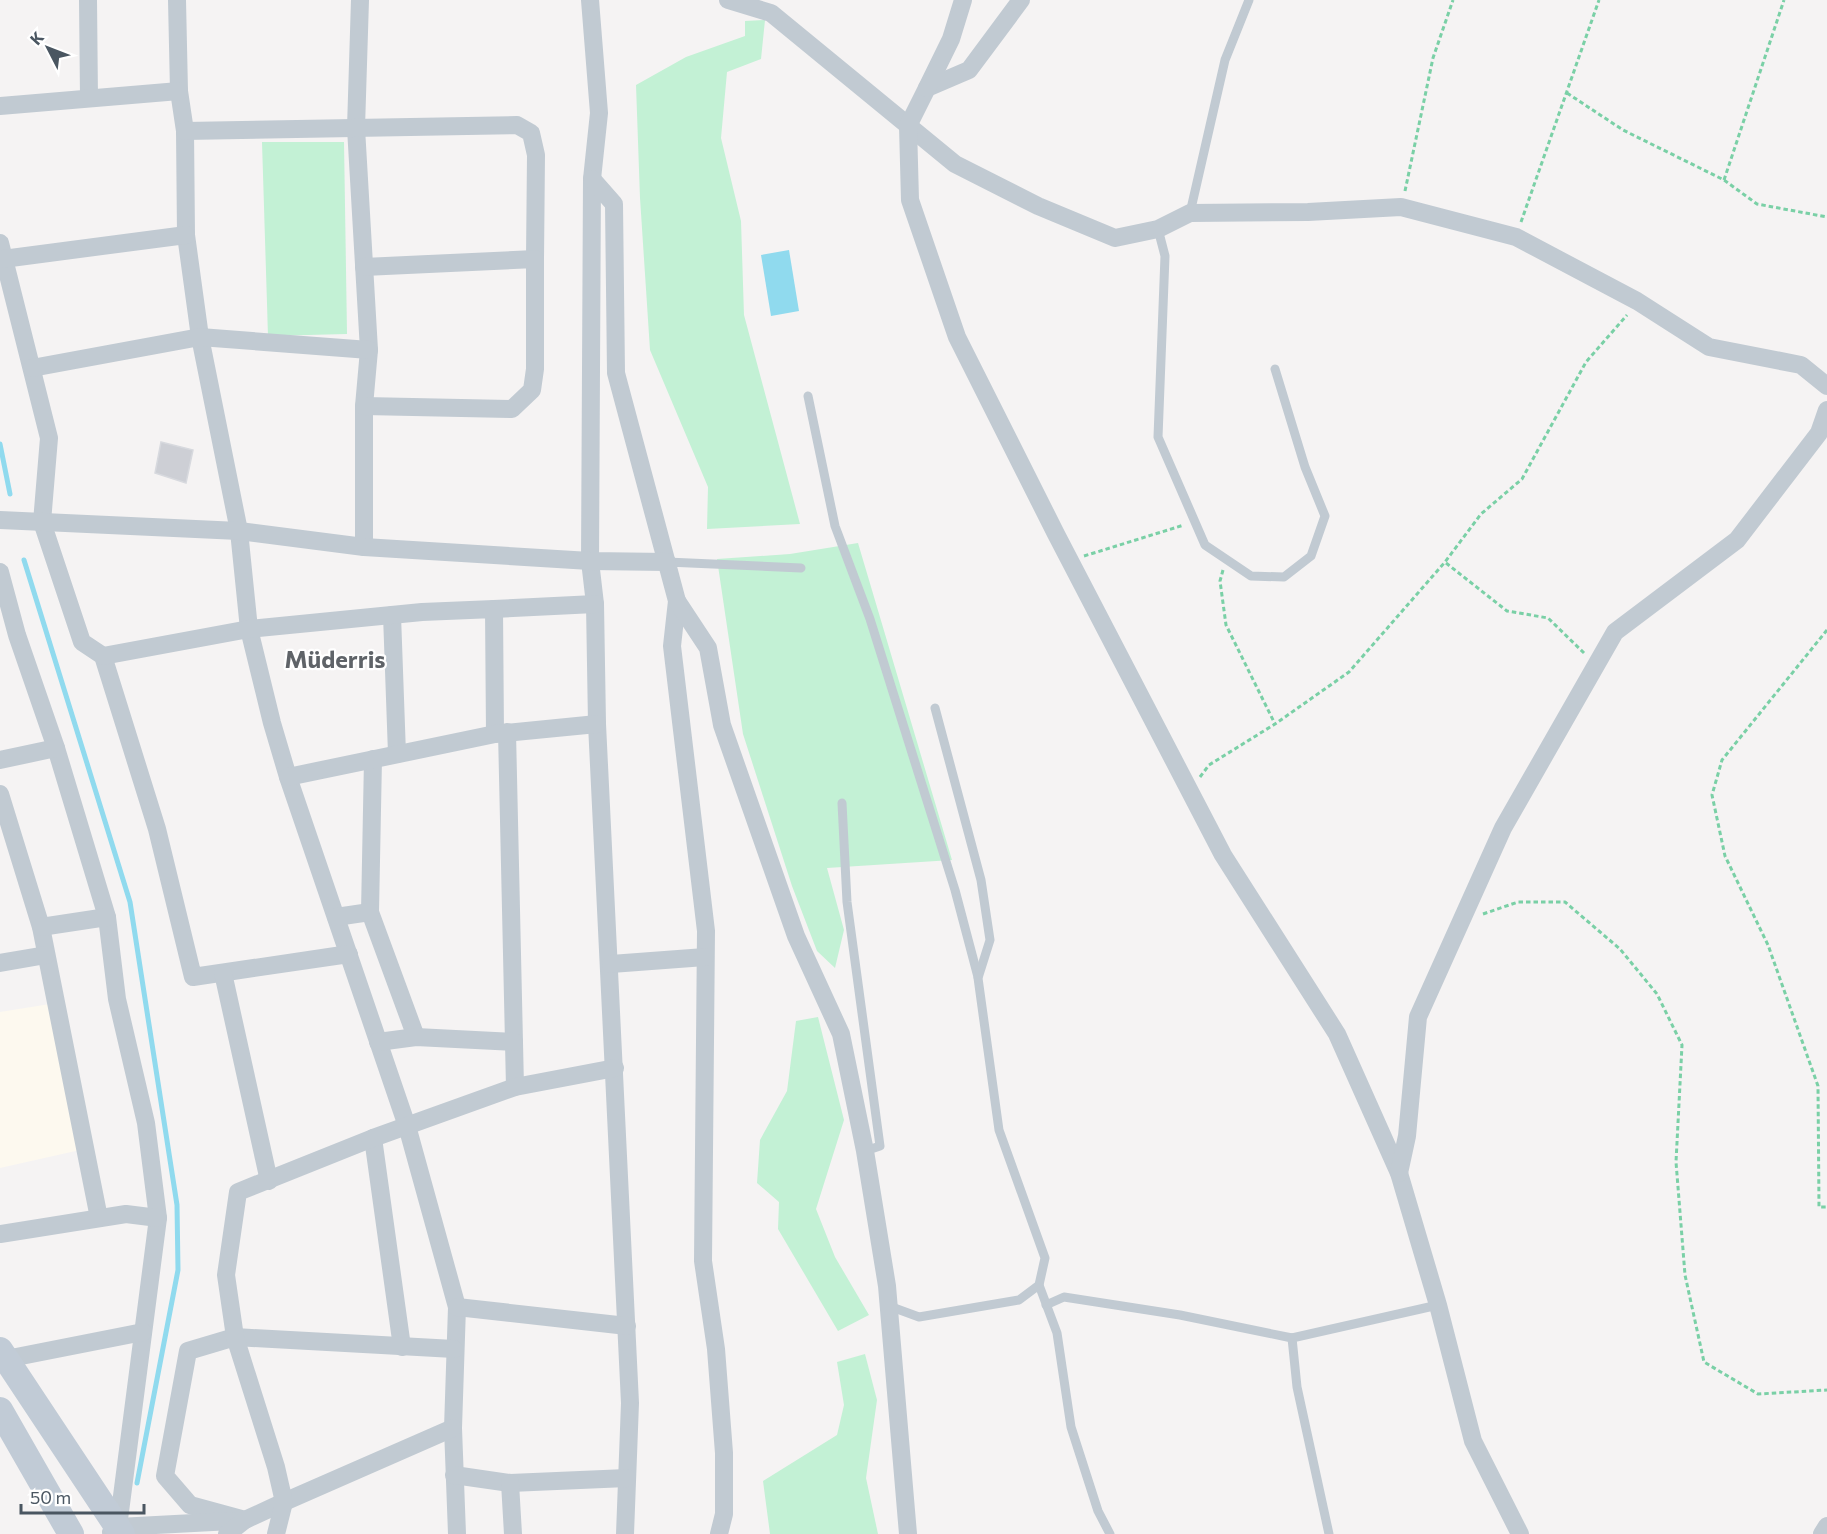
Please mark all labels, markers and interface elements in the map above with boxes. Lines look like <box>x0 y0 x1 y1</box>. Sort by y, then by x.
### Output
north arrow <box>18 18 78 78</box>
text: K <box>26 27 47 48</box>
district label: Müderris <box>284 644 386 673</box>
scale bar <box>21 1477 144 1515</box>
text: 50 m <box>30 1486 71 1508</box>

